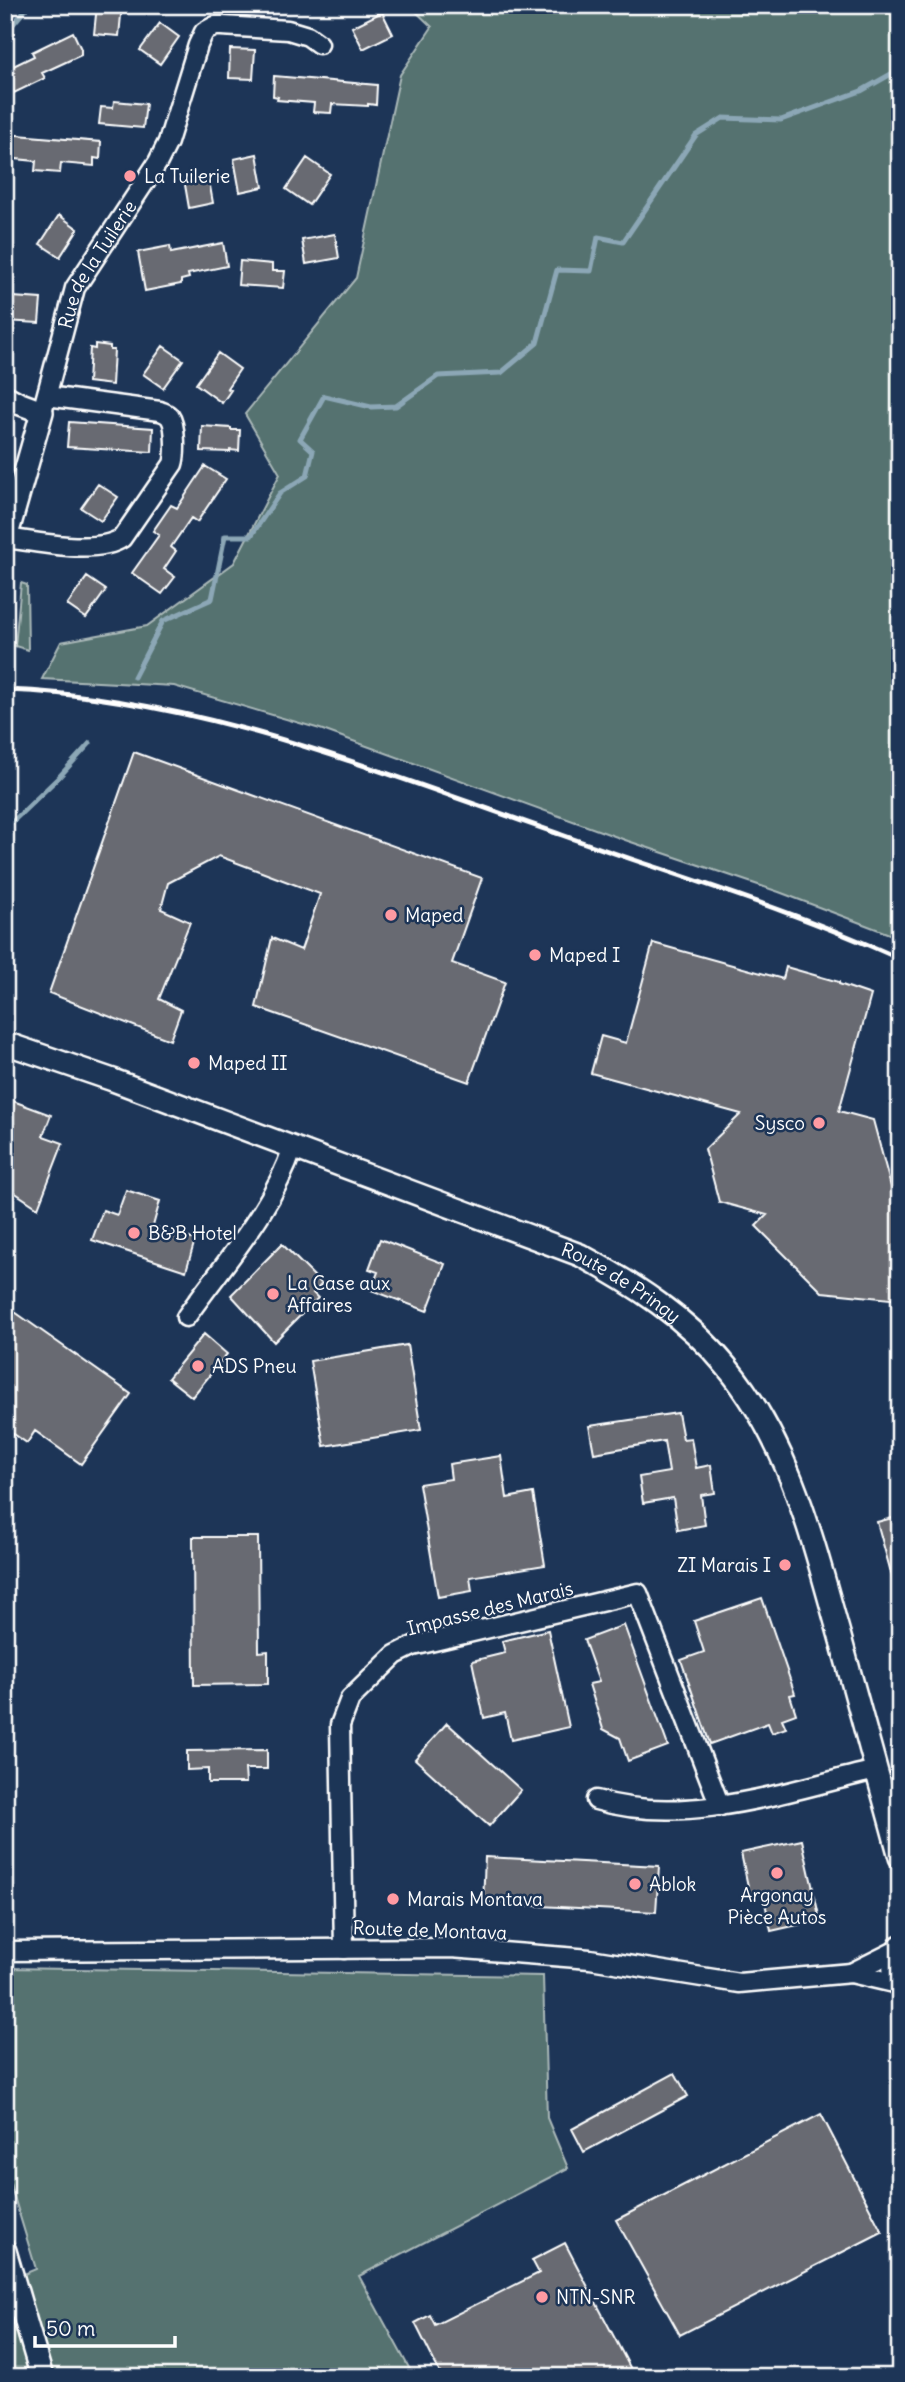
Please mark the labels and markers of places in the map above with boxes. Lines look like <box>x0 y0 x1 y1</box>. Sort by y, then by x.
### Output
place label: La Tuilerie <box>144 164 230 188</box>
marker: La Tuilerie <box>122 168 138 184</box>
place label: Maped <box>405 903 463 927</box>
marker: Maped <box>383 907 399 923</box>
place label: Maped I <box>549 943 620 967</box>
marker: Maped I <box>527 947 543 963</box>
place label: Maped II <box>208 1051 287 1075</box>
marker: Maped II <box>186 1055 202 1071</box>
place label: Sysco <box>755 1111 805 1135</box>
marker: Sysco <box>811 1115 827 1131</box>
place label: B&B Hotel <box>148 1221 237 1245</box>
marker: B&B Hotel <box>126 1225 142 1241</box>
place label: La Case aux Affaires <box>287 1271 391 1317</box>
marker: La Case aux Affaires <box>265 1286 281 1302</box>
place label: ADS Pneu <box>212 1354 297 1378</box>
marker: ADS Pneu <box>190 1358 206 1374</box>
place label: ZI Marais I <box>677 1553 771 1577</box>
marker: ZI Marais I <box>777 1557 793 1573</box>
marker: Argonay Pièce Autos <box>769 1865 785 1881</box>
place label: Ablok <box>649 1872 697 1896</box>
marker: Ablok <box>627 1876 643 1892</box>
place label: Argonay Pièce Autos <box>727 1883 827 1929</box>
place label: Marais Montava <box>407 1887 543 1911</box>
marker: Marais Montava <box>385 1891 401 1907</box>
place label: NTN-SNR <box>556 2285 636 2309</box>
marker: NTN-SNR <box>534 2289 550 2305</box>

